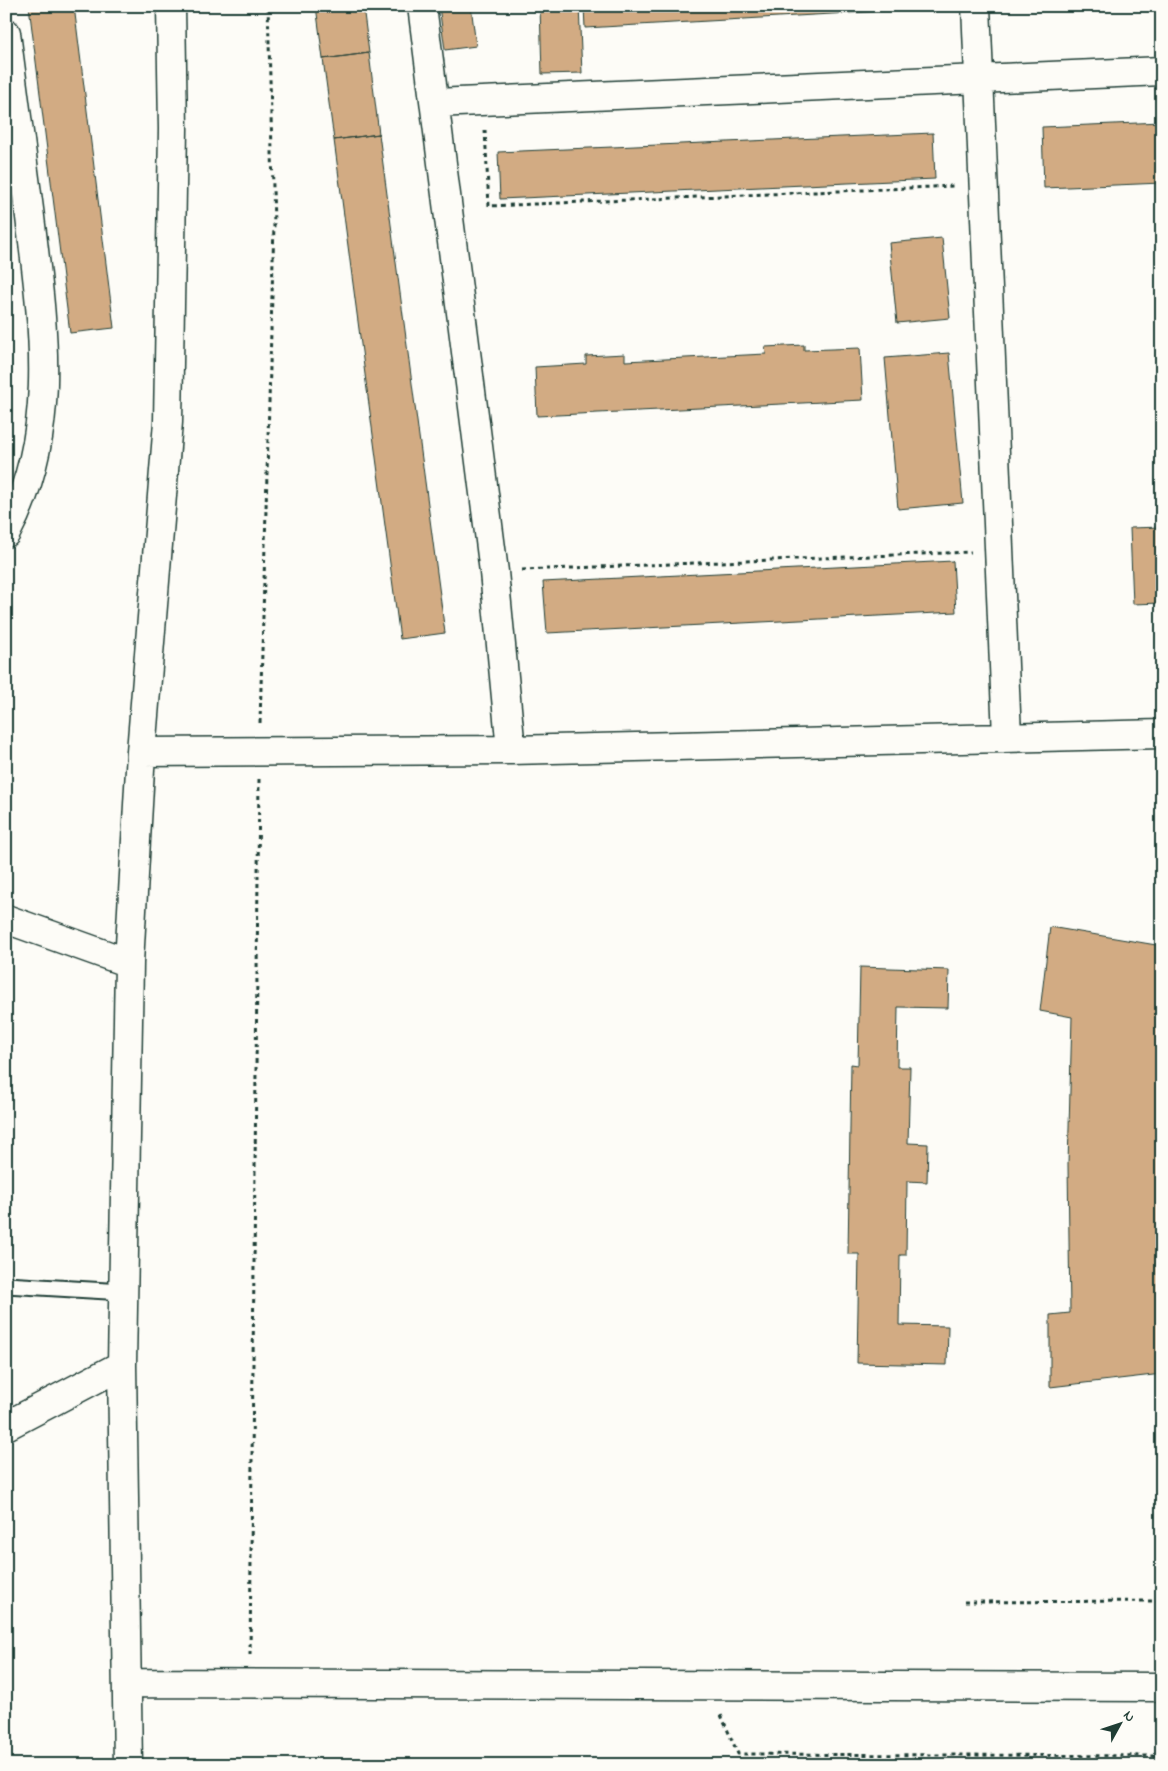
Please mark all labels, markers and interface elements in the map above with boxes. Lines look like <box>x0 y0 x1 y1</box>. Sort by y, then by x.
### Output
north arrow <box>1096 1698 1146 1748</box>
text: N <box>1118 1706 1140 1727</box>

